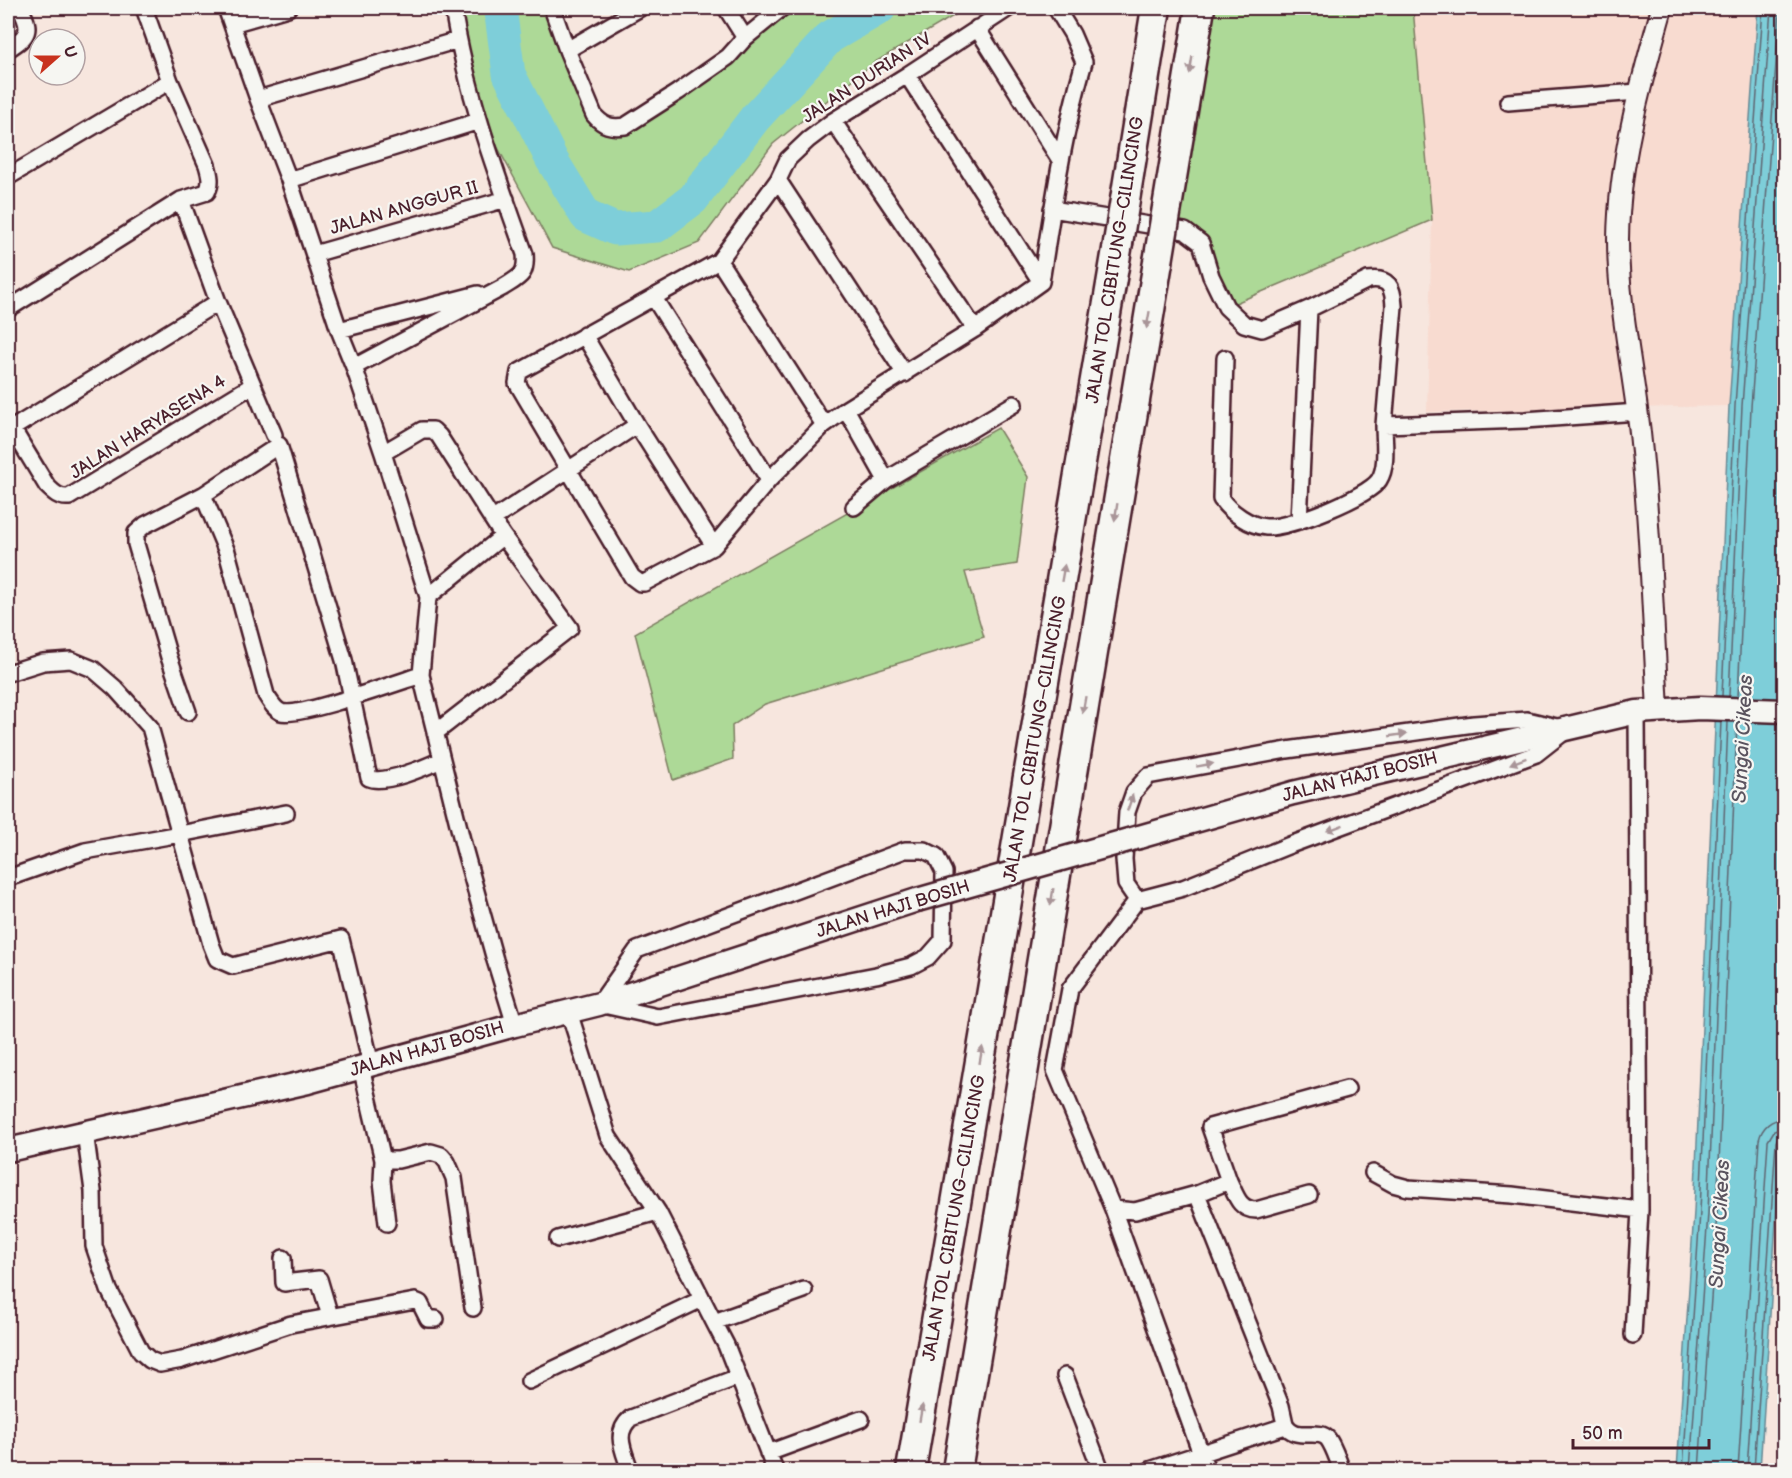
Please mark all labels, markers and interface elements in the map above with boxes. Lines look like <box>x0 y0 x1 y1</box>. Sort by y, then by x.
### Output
north arrow <box>27 27 87 87</box>
street label: JALAN DURIAN IV <box>798 28 936 128</box>
text: U <box>59 43 81 61</box>
one-way arrow <box>1186 56 1195 75</box>
street label: JALAN TOL CIBITUNG–CILINCING <box>1082 115 1148 405</box>
street label: JALAN ANGGUR II <box>328 177 480 239</box>
one-way arrow <box>1144 311 1153 330</box>
street label: JALAN HARYASENA 4 <box>66 371 230 483</box>
one-way arrow <box>1112 503 1121 522</box>
one-way arrow <box>1058 563 1067 582</box>
street label: JALAN TOL CIBITUNG–CILINCING <box>999 594 1071 884</box>
water label: Sungai Cikeas <box>1728 674 1758 804</box>
one-way arrow <box>1080 695 1089 714</box>
one-way arrow <box>1388 730 1407 740</box>
street label: JALAN HAJI BOSIH <box>1280 748 1440 806</box>
one-way arrow <box>1509 757 1527 766</box>
one-way arrow <box>1196 761 1215 770</box>
one-way arrow <box>1126 794 1135 812</box>
one-way arrow <box>1326 824 1344 833</box>
street label: JALAN HAJI BOSIH <box>814 876 972 942</box>
one-way arrow <box>1047 888 1056 907</box>
street label: JALAN HAJI BOSIH <box>348 1017 506 1081</box>
one-way arrow <box>977 1045 986 1064</box>
street label: JALAN TOL CIBITUNG–CILINCING <box>918 1073 990 1363</box>
water label: Sungai Cikeas <box>1705 1159 1735 1289</box>
one-way arrow <box>917 1403 926 1422</box>
scale bar <box>1573 1412 1710 1450</box>
text: 50 m <box>1582 1423 1623 1444</box>

